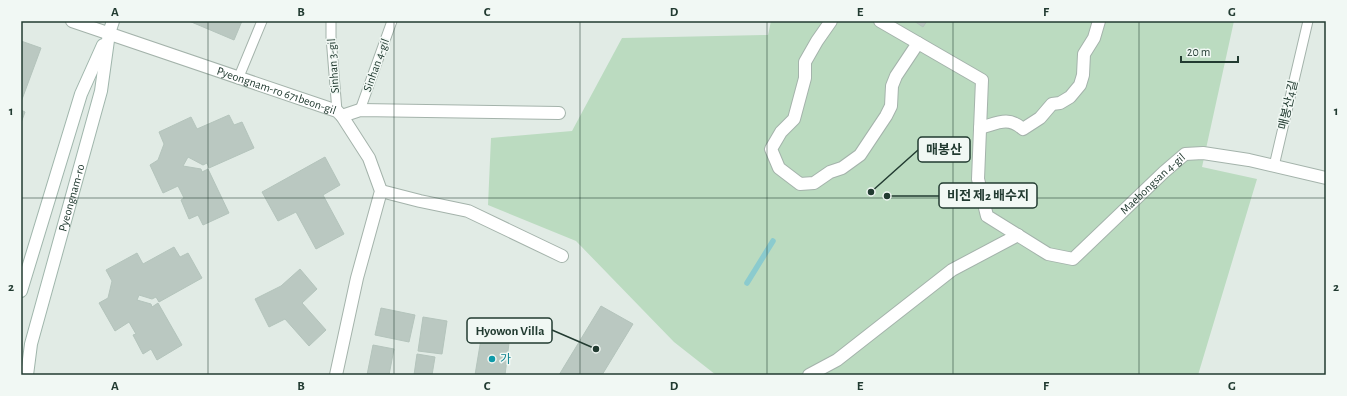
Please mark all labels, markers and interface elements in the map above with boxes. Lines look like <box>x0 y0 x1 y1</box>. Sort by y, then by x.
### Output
text: A <box>111 6 119 19</box>
text: B <box>297 6 305 19</box>
text: C <box>484 6 491 19</box>
text: D <box>670 6 679 19</box>
text: E <box>857 6 864 19</box>
text: F <box>1043 6 1050 19</box>
text: G <box>1228 6 1236 19</box>
street label: Sinhan 4-gil <box>361 37 391 93</box>
street label: Sinhan 3-gil <box>325 38 341 94</box>
scale bar <box>1181 38 1238 64</box>
text: 20 m <box>1187 46 1210 58</box>
street label: Pyeongnam-ro 671beon-gil <box>215 65 338 116</box>
street label: 매봉산4길 <box>1277 79 1299 131</box>
text: 1 <box>9 105 13 118</box>
text: 1 <box>1334 105 1338 118</box>
callout: 매봉산 <box>918 137 970 162</box>
text: 매봉산 <box>926 143 962 157</box>
street label: Maebongsan 4-gil <box>1118 151 1187 217</box>
street label: Pyeongnam-ro <box>56 163 87 233</box>
callout: 비전 제2 배수지 <box>939 183 1037 208</box>
text: 비전 제2 배수지 <box>947 189 1029 203</box>
text: 2 <box>8 281 14 294</box>
text: 2 <box>1333 281 1339 294</box>
callout: Hyowon Villa <box>467 318 552 343</box>
text: Hyowon Villa <box>476 325 544 338</box>
place label: 가 <box>500 353 511 365</box>
marker: 가 <box>487 354 497 364</box>
text: A <box>111 380 119 393</box>
text: B <box>297 380 305 393</box>
text: C <box>484 380 491 393</box>
text: D <box>670 380 679 393</box>
text: E <box>857 380 864 393</box>
text: F <box>1043 380 1050 393</box>
text: G <box>1228 380 1236 393</box>

